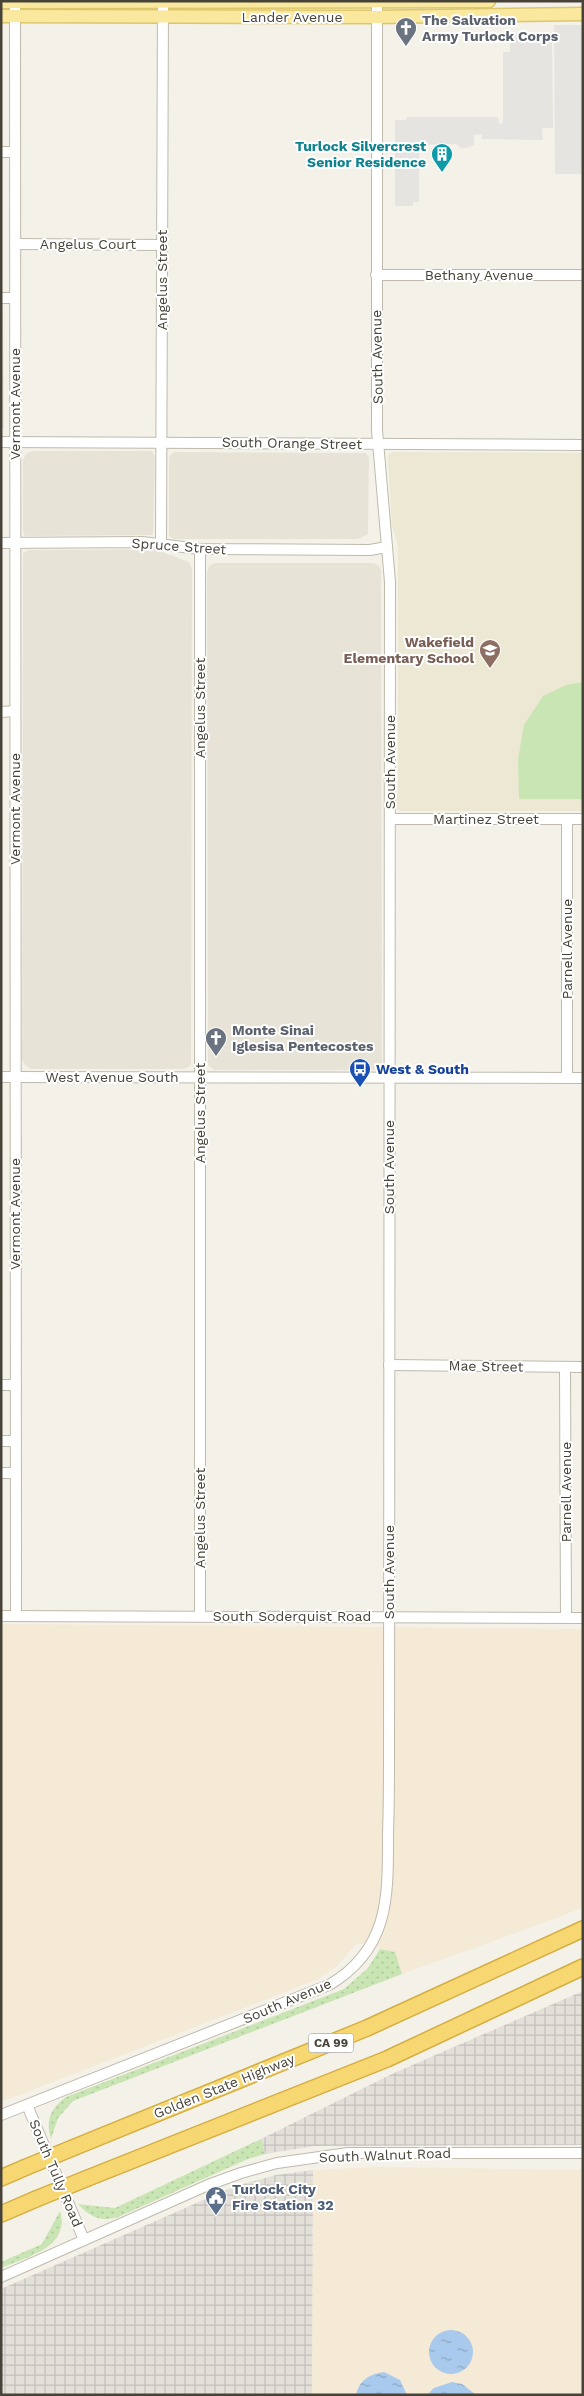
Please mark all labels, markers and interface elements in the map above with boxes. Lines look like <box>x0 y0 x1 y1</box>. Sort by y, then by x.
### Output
street label: Lander Avenue <box>242 9 342 25</box>
place label: The Salvation Army Turlock Corps <box>422 12 559 44</box>
church icon: The Salvation Army Turlock Corps <box>394 16 418 47</box>
place label: Turlock Silvercrest Senior Residence <box>295 138 426 170</box>
building icon: Turlock Silvercrest Senior Residence <box>430 142 454 173</box>
street label: Angelus Street <box>154 230 170 330</box>
street label: Angelus Court <box>40 236 136 252</box>
street label: Bethany Avenue <box>425 267 533 283</box>
street label: South Avenue <box>368 310 386 404</box>
street label: Vermont Avenue <box>7 348 23 460</box>
street label: South Orange Street <box>222 434 362 452</box>
street label: Spruce Street <box>131 535 227 557</box>
place label: Wakefield Elementary School <box>344 634 474 666</box>
school or university icon: Wakefield Elementary School <box>478 638 502 669</box>
street label: Angelus Street <box>192 658 208 758</box>
street label: South Avenue <box>382 715 398 809</box>
street label: Vermont Avenue <box>7 753 23 865</box>
street label: Martinez Street <box>433 811 539 827</box>
street label: Parnell Avenue <box>559 899 575 999</box>
place label: Monte Sinai Iglesisa Pentecostes <box>232 1022 374 1054</box>
church icon: Monte Sinai Iglesisa Pentecostes <box>204 1026 228 1057</box>
bus stop icon: West & South <box>348 1057 372 1088</box>
place label: West & South <box>376 1061 469 1077</box>
street label: Angelus Street <box>192 1063 208 1163</box>
street label: West Avenue South <box>45 1069 179 1085</box>
street label: South Avenue <box>381 1120 397 1214</box>
street label: Vermont Avenue <box>7 1158 23 1270</box>
street label: Mae Street <box>448 1357 524 1375</box>
street label: Parnell Avenue <box>558 1442 574 1542</box>
street label: Angelus Street <box>192 1468 208 1568</box>
street label: South Avenue <box>381 1525 397 1619</box>
street label: South Soderquist Road <box>213 1608 371 1624</box>
street label: South Avenue <box>240 1975 334 2027</box>
road number: CA 99 <box>308 2034 354 2052</box>
street label: Golden State Highway <box>151 2050 298 2122</box>
street label: South Tully Road <box>26 2117 86 2229</box>
street label: South Walnut Road <box>319 2145 451 2165</box>
place label: Turlock City Fire Station 32 <box>232 2181 334 2213</box>
public building icon: Turlock City Fire Station 32 <box>204 2185 228 2216</box>

